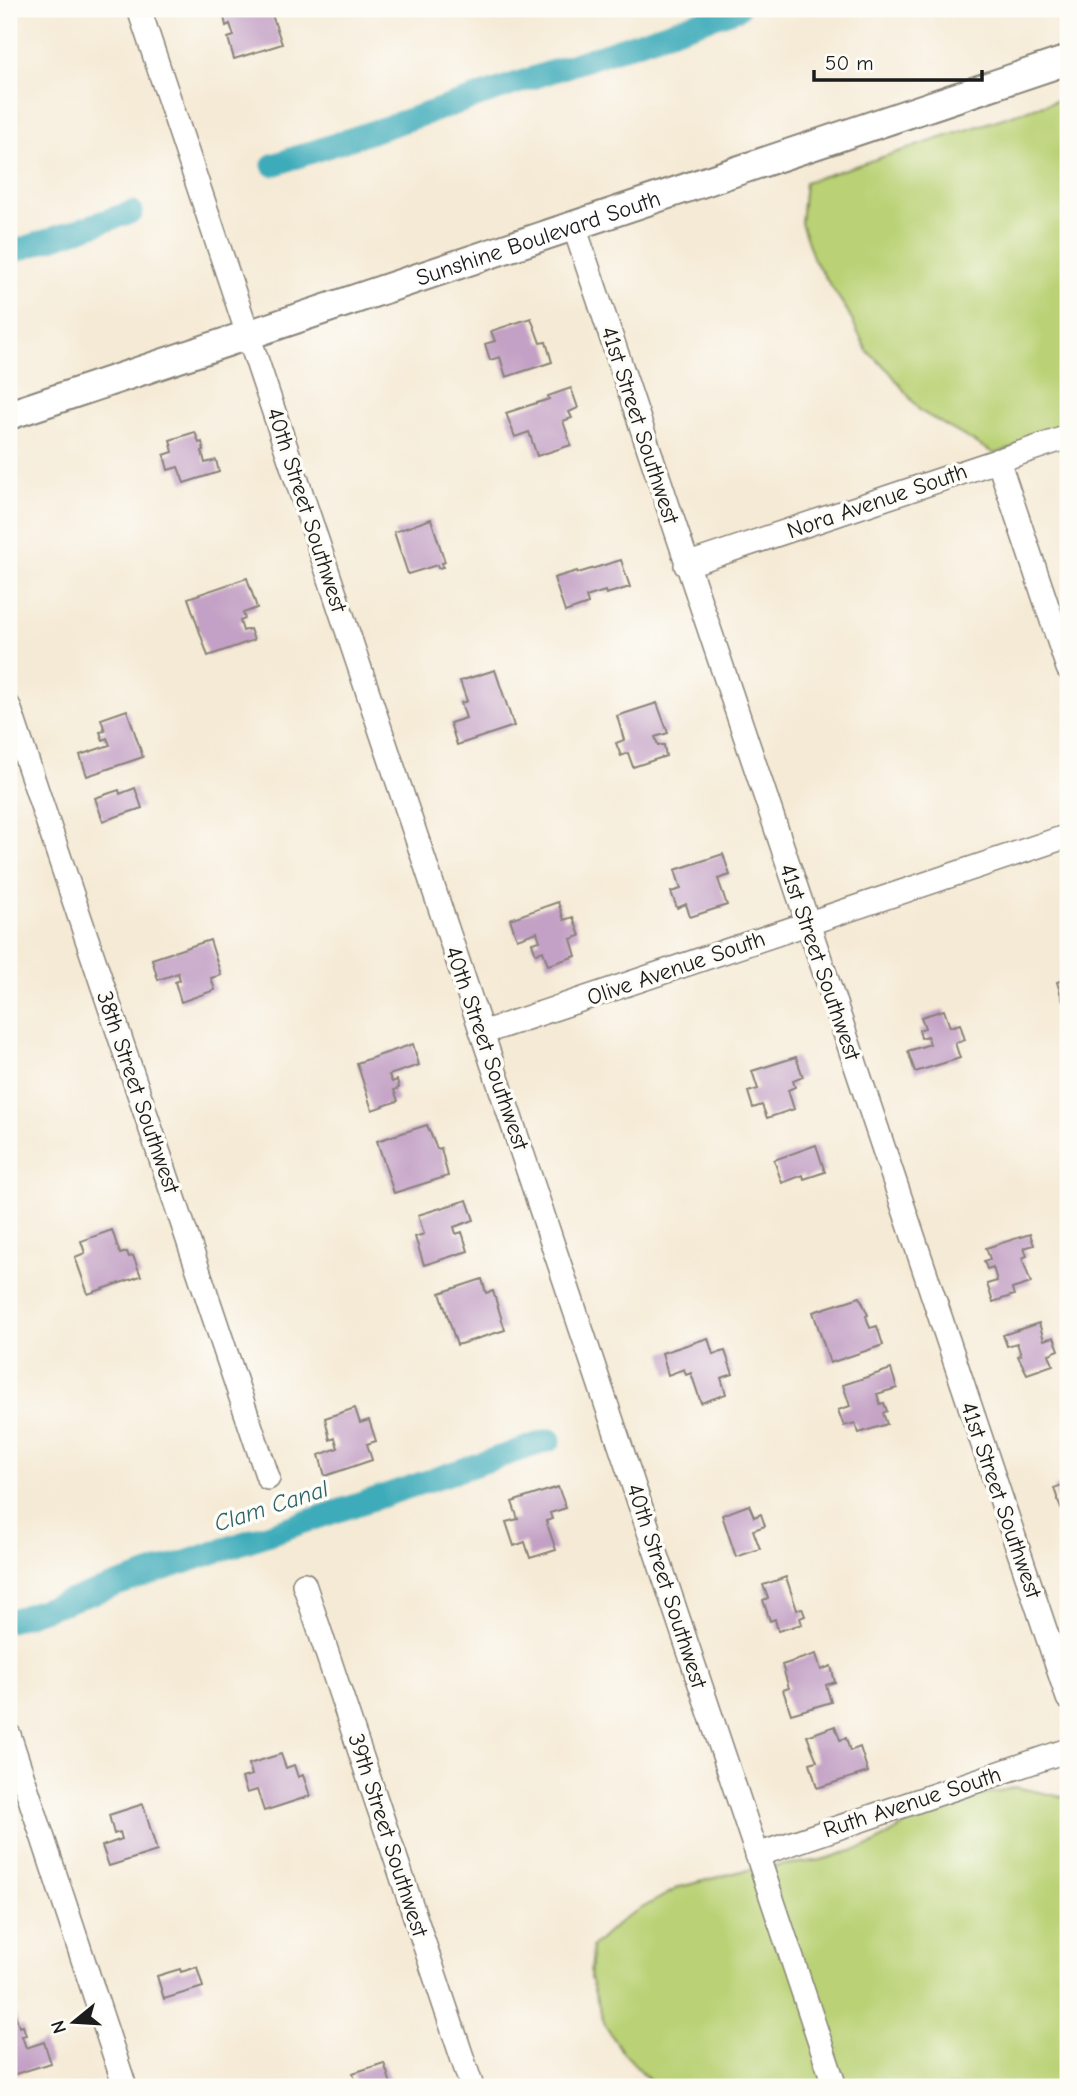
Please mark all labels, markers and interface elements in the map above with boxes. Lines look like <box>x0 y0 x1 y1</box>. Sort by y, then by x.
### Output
scale bar <box>814 38 982 82</box>
text: 50 m <box>825 51 874 75</box>
street label: Sunshine Boulevard South <box>412 184 664 291</box>
street label: 41st Street Southwest <box>595 323 685 528</box>
street label: 40th Street Southwest <box>261 404 353 617</box>
street label: Nora Avenue South <box>783 458 971 544</box>
street label: 41st Street Southwest <box>774 860 867 1065</box>
street label: Olive Avenue South <box>583 925 769 1011</box>
street label: 40th Street Southwest <box>439 943 535 1155</box>
street label: 38th Street Southwest <box>91 987 186 1198</box>
street label: 41st Street Southwest <box>955 1398 1048 1603</box>
water label: Clam Canal <box>210 1474 332 1538</box>
street label: 40th Street Southwest <box>621 1480 713 1693</box>
street label: 39th Street Southwest <box>342 1730 434 1941</box>
street label: Ruth Avenue South <box>820 1761 1004 1843</box>
north arrow <box>38 1988 108 2058</box>
text: N <box>46 2018 71 2036</box>

